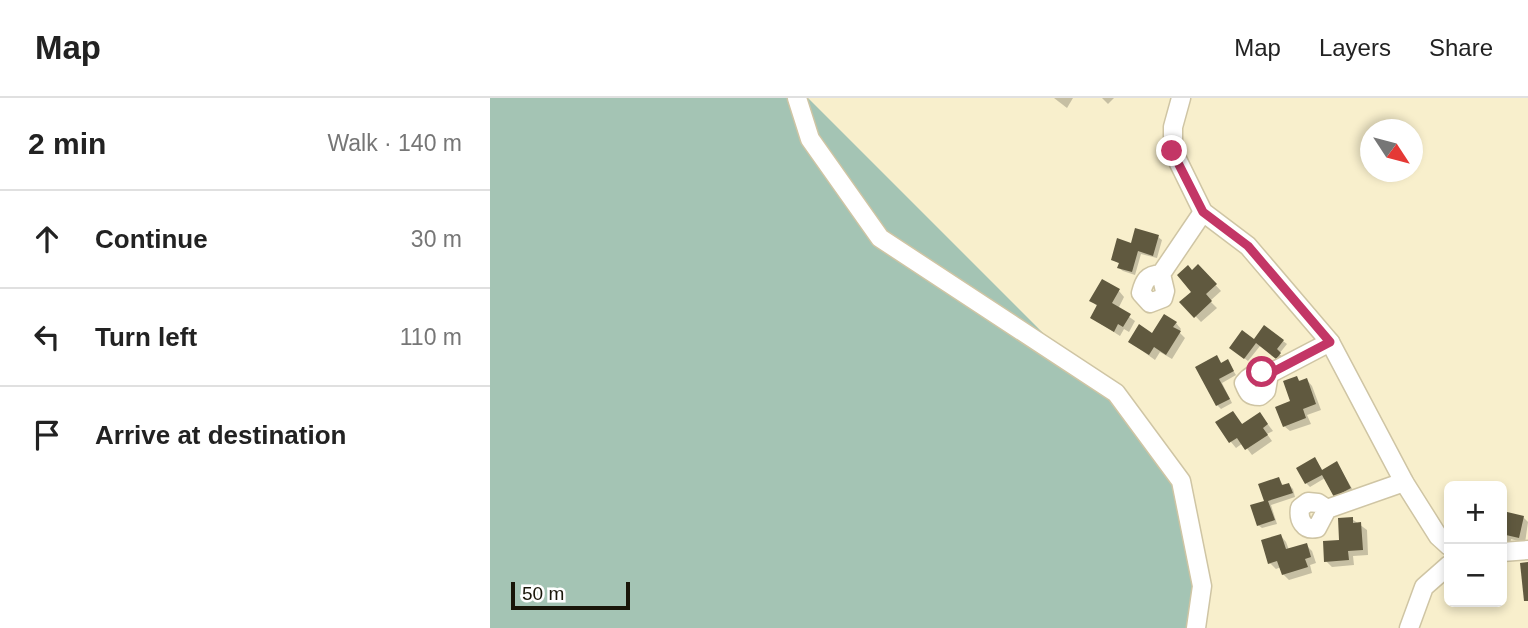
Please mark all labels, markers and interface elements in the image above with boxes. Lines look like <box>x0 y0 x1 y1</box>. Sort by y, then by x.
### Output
text: Map <box>35 29 101 66</box>
text: Map <box>1234 34 1281 61</box>
text: Layers <box>1319 34 1391 61</box>
text: Share <box>1429 34 1493 61</box>
north arrow <box>1360 119 1423 182</box>
text: 2 min <box>28 127 106 160</box>
text: Walk · 140 m <box>327 130 462 156</box>
route end <box>1156 135 1187 166</box>
icon: ahead <box>28 220 66 258</box>
text: Continue <box>95 224 208 254</box>
text: 30 m <box>411 226 462 252</box>
icon: left <box>28 318 66 356</box>
text: Turn left <box>95 322 197 352</box>
text: 110 m <box>400 324 462 350</box>
route start <box>1246 356 1277 387</box>
icon: arrive <box>28 416 66 454</box>
text: Arrive at destination <box>95 420 346 450</box>
map controls <box>1444 481 1507 607</box>
button: + <box>1444 481 1507 544</box>
button: − <box>1444 544 1507 607</box>
scale bar <box>511 579 630 611</box>
text: 50 m <box>522 583 564 604</box>

